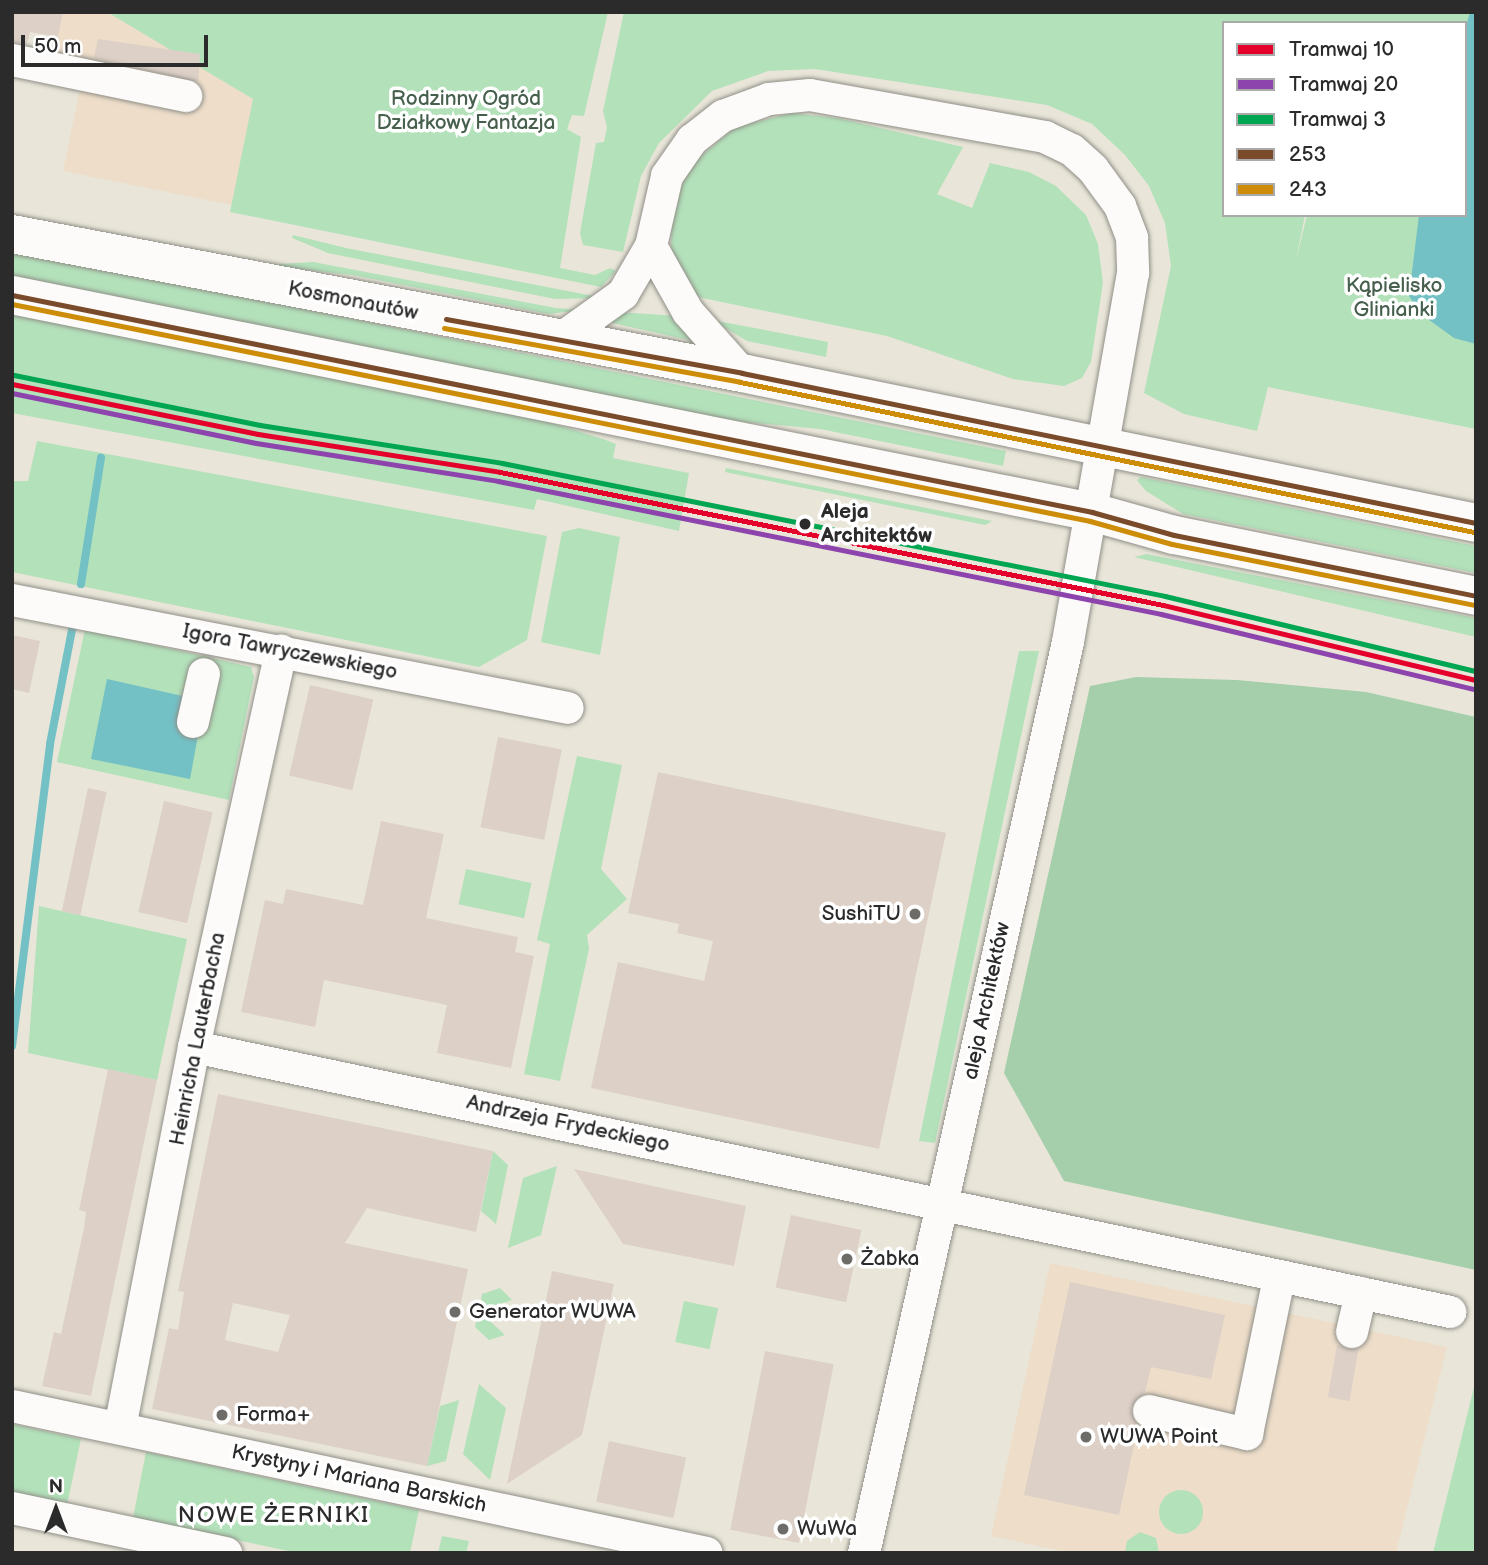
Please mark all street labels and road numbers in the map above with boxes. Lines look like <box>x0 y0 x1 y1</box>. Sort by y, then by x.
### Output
street label: Kosmonautów <box>286 276 420 326</box>
street label: Igora Tawryczewskiego <box>180 619 400 685</box>
street label: aleja Architektów <box>958 920 1016 1082</box>
street label: Heinricha Lauterbacha <box>165 930 231 1148</box>
street label: Andrzeja Frydeckiego <box>464 1090 672 1158</box>
street label: Krystyny i Mariana Barskich <box>229 1440 489 1518</box>

